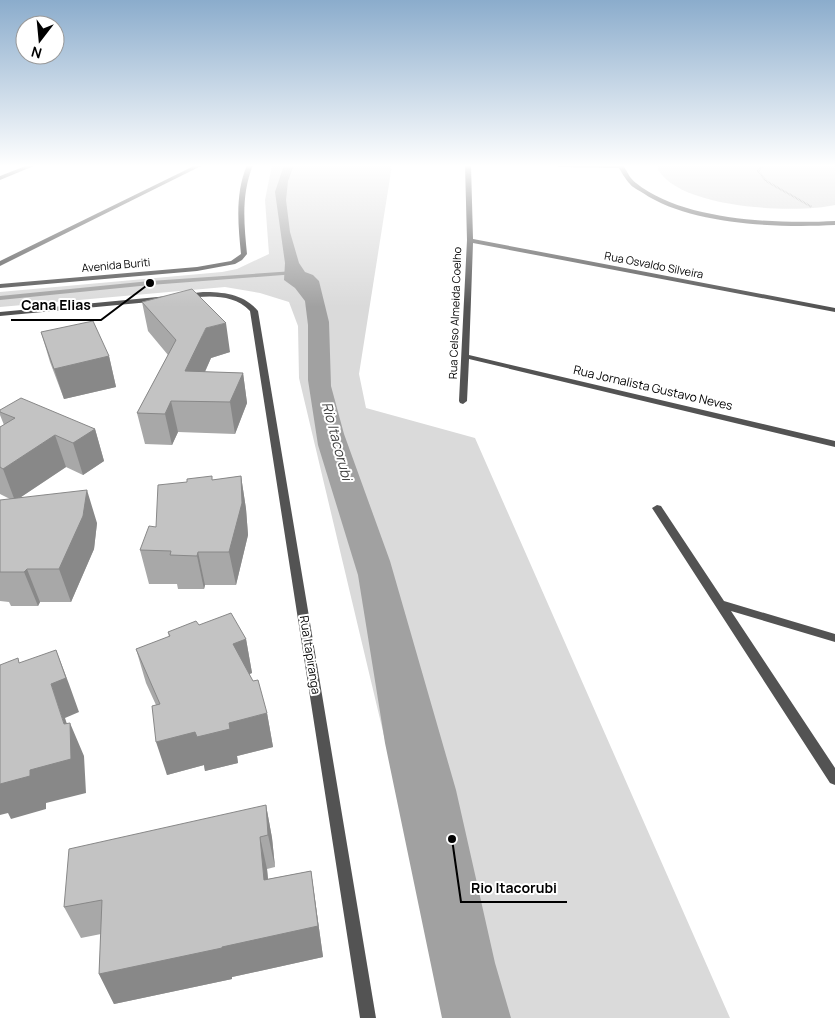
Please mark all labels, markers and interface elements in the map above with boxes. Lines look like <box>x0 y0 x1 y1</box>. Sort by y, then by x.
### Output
north arrow <box>15 15 65 65</box>
text: N <box>29 42 44 63</box>
street label: Rua Celso Almeida Coelho <box>445 246 464 379</box>
street label: Rua Osvaldo Silveira <box>603 248 705 281</box>
street label: Avenida Buriti <box>81 254 151 275</box>
callout: Cana Elias <box>11 291 101 320</box>
text: Cana Elias <box>21 295 91 314</box>
street label: Rua Jornalista Gustavo Neves <box>572 361 734 414</box>
water label: Rio Itacorubi <box>318 399 358 484</box>
street label: Rua Itapiranga <box>296 614 325 696</box>
callout: Rio Itacorubi <box>461 873 567 902</box>
text: Rio Itacorubi <box>471 878 557 897</box>

